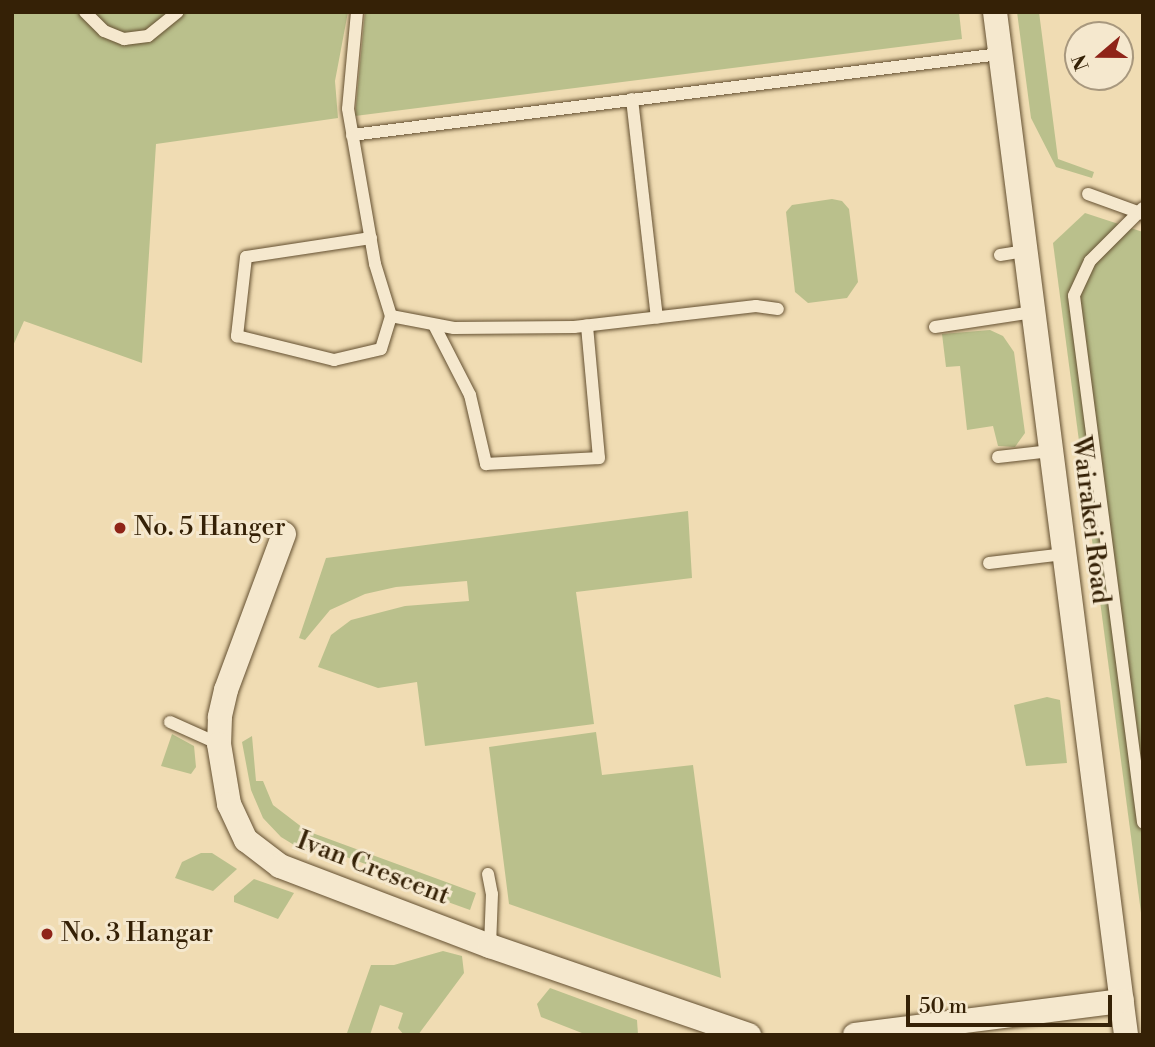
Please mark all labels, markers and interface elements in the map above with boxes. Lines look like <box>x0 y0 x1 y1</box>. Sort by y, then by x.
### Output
north arrow <box>1064 21 1134 91</box>
text: N <box>1067 51 1095 74</box>
street label: Wairakei Road <box>1064 434 1116 606</box>
place label: No. 5 Hanger <box>134 512 286 544</box>
marker: No. 5 Hanger <box>112 520 128 536</box>
street label: Ivan Crescent <box>292 826 454 912</box>
place label: No. 3 Hangar <box>61 918 213 950</box>
marker: No. 3 Hangar <box>39 926 55 942</box>
scale bar <box>910 981 1116 1025</box>
text: 50 m <box>919 994 967 1020</box>

